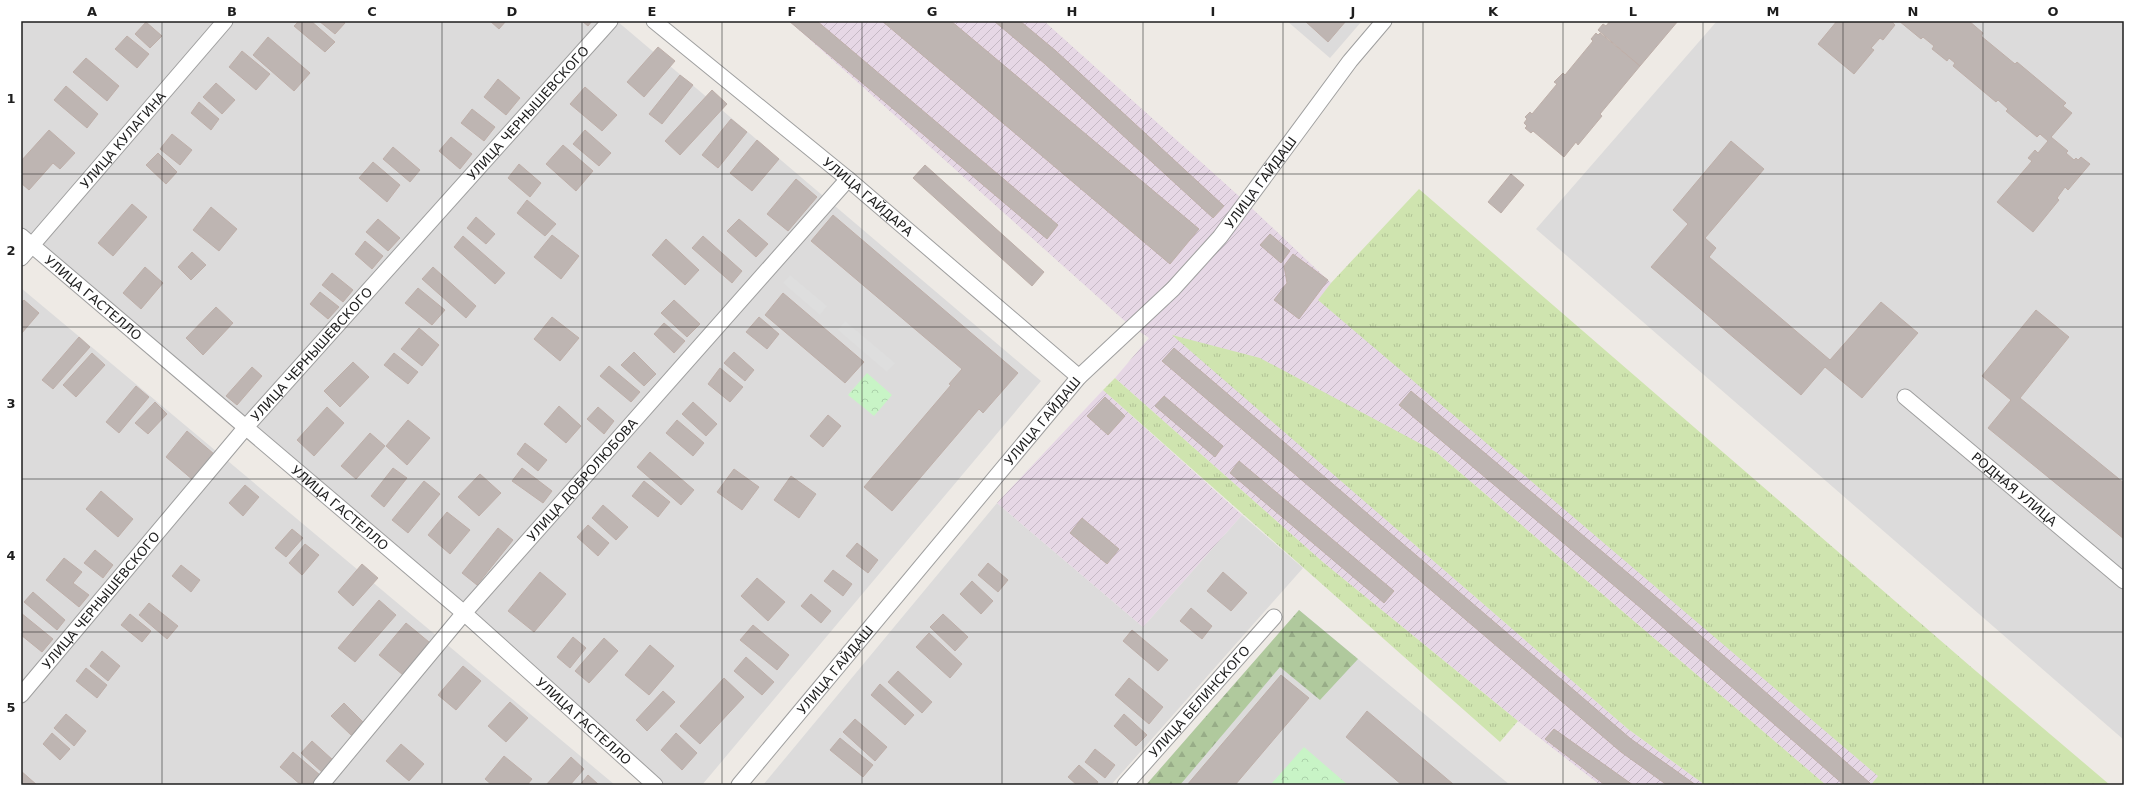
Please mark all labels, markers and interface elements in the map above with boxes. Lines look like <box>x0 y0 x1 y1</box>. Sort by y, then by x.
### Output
text: A <box>87 4 97 19</box>
text: B <box>227 4 237 19</box>
text: C <box>367 4 377 19</box>
text: D <box>507 4 518 19</box>
text: E <box>648 4 656 19</box>
text: F <box>788 4 796 19</box>
text: G <box>927 4 937 19</box>
text: H <box>1067 4 1077 19</box>
text: I <box>1211 4 1215 19</box>
text: J <box>1350 4 1355 19</box>
text: K <box>1488 4 1499 19</box>
text: L <box>1629 4 1637 19</box>
text: M <box>1767 4 1779 19</box>
text: N <box>1908 4 1918 19</box>
text: O <box>2047 4 2059 19</box>
street label: УЛИЦА ЧЕРНЫШЕВСКОГО <box>464 43 592 183</box>
street label: УЛИЦА КУЛАГИНА <box>77 89 169 192</box>
text: 1 <box>6 91 16 106</box>
street label: УЛИЦА ГАЙДАШ <box>1222 134 1300 231</box>
street label: УЛИЦА ГАЙДАРА <box>820 155 916 239</box>
text: 2 <box>6 243 16 258</box>
street label: УЛИЦА ГАСТЕЛЛО <box>42 253 145 343</box>
street label: УЛИЦА ЧЕРНЫШЕВСКОГО <box>248 284 376 424</box>
street label: УЛИЦА ГАЙДАШ <box>1002 374 1084 468</box>
text: 3 <box>6 396 16 411</box>
street label: УЛИЦА ДОБРОЛЮБОВА <box>524 415 641 544</box>
street label: РОДНАЯ УЛИЦА <box>1969 449 2060 529</box>
street label: УЛИЦА ГАСТЕЛЛО <box>288 463 391 553</box>
street label: УЛИЦА ЧЕРНЫШЕВСКОГО <box>39 529 163 672</box>
text: 4 <box>6 548 16 563</box>
street label: УЛИЦА ГАЙДАШ <box>794 623 876 717</box>
street label: УЛИЦА БЕЛИНСКОГО <box>1146 643 1253 760</box>
street label: УЛИЦА ГАСТЕЛЛО <box>533 675 634 768</box>
text: 5 <box>6 700 16 715</box>

